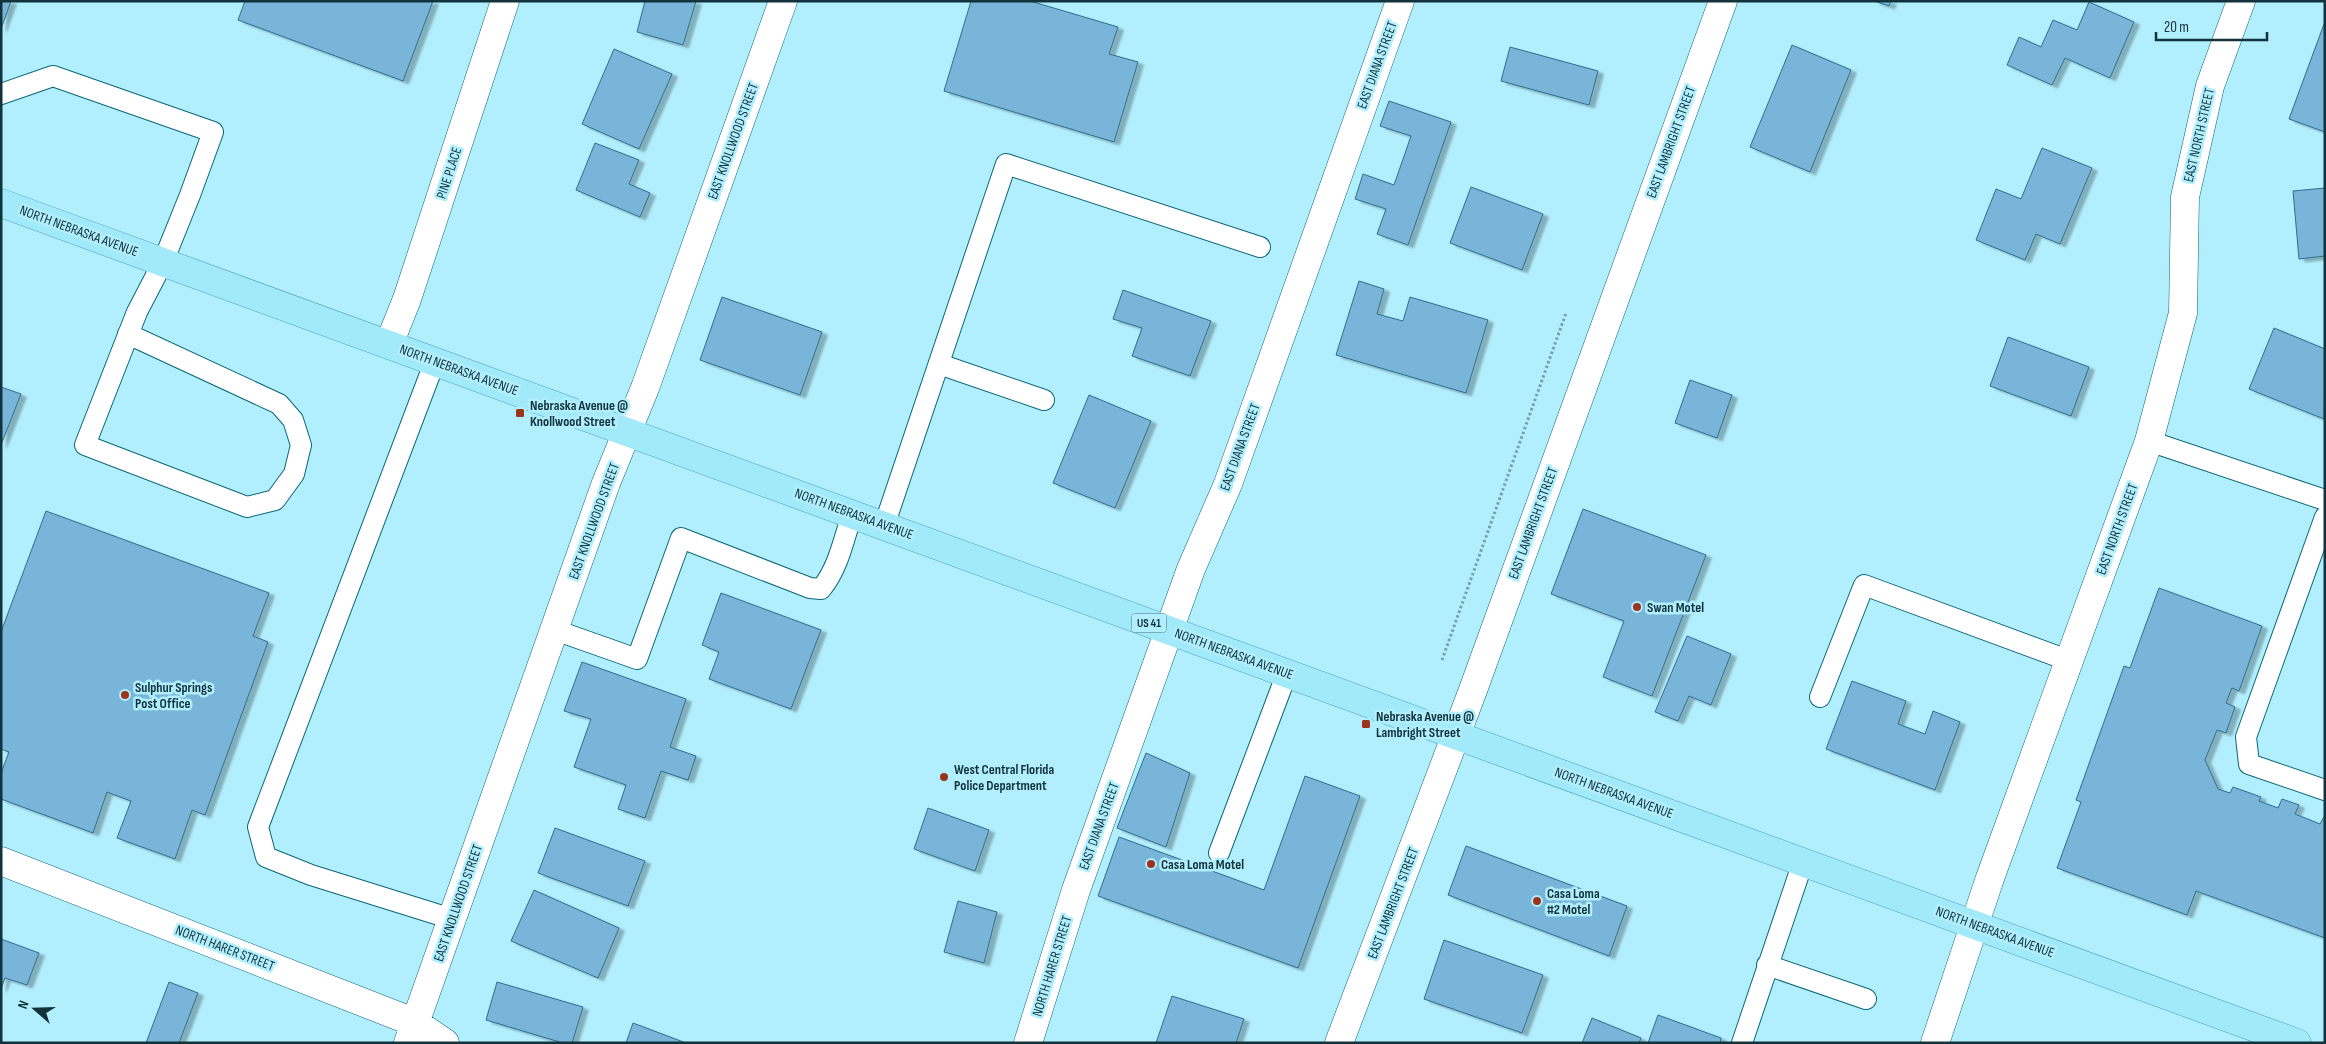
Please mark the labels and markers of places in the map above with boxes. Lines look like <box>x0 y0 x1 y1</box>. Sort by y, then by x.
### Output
place label: Nebraska Avenue @ Knollwood Street <box>530 397 628 430</box>
marker: Nebraska Avenue @ Knollwood Street <box>514 407 526 419</box>
place label: Swan Motel <box>1647 599 1704 616</box>
marker: Swan Motel <box>1631 601 1643 613</box>
place label: Sulphur Springs Post Office <box>135 679 212 712</box>
marker: Sulphur Springs Post Office <box>119 689 131 701</box>
place label: Nebraska Avenue @ Lambright Street <box>1376 708 1474 741</box>
marker: Nebraska Avenue @ Lambright Street <box>1360 718 1372 730</box>
place label: West Central Florida Police Department <box>954 761 1054 794</box>
marker: West Central Florida Police Department <box>938 771 950 783</box>
place label: Casa Loma Motel <box>1161 856 1244 873</box>
marker: Casa Loma Motel <box>1145 858 1157 870</box>
place label: Casa Loma #2 Motel <box>1547 885 1600 918</box>
marker: Casa Loma #2 Motel <box>1531 895 1543 907</box>

